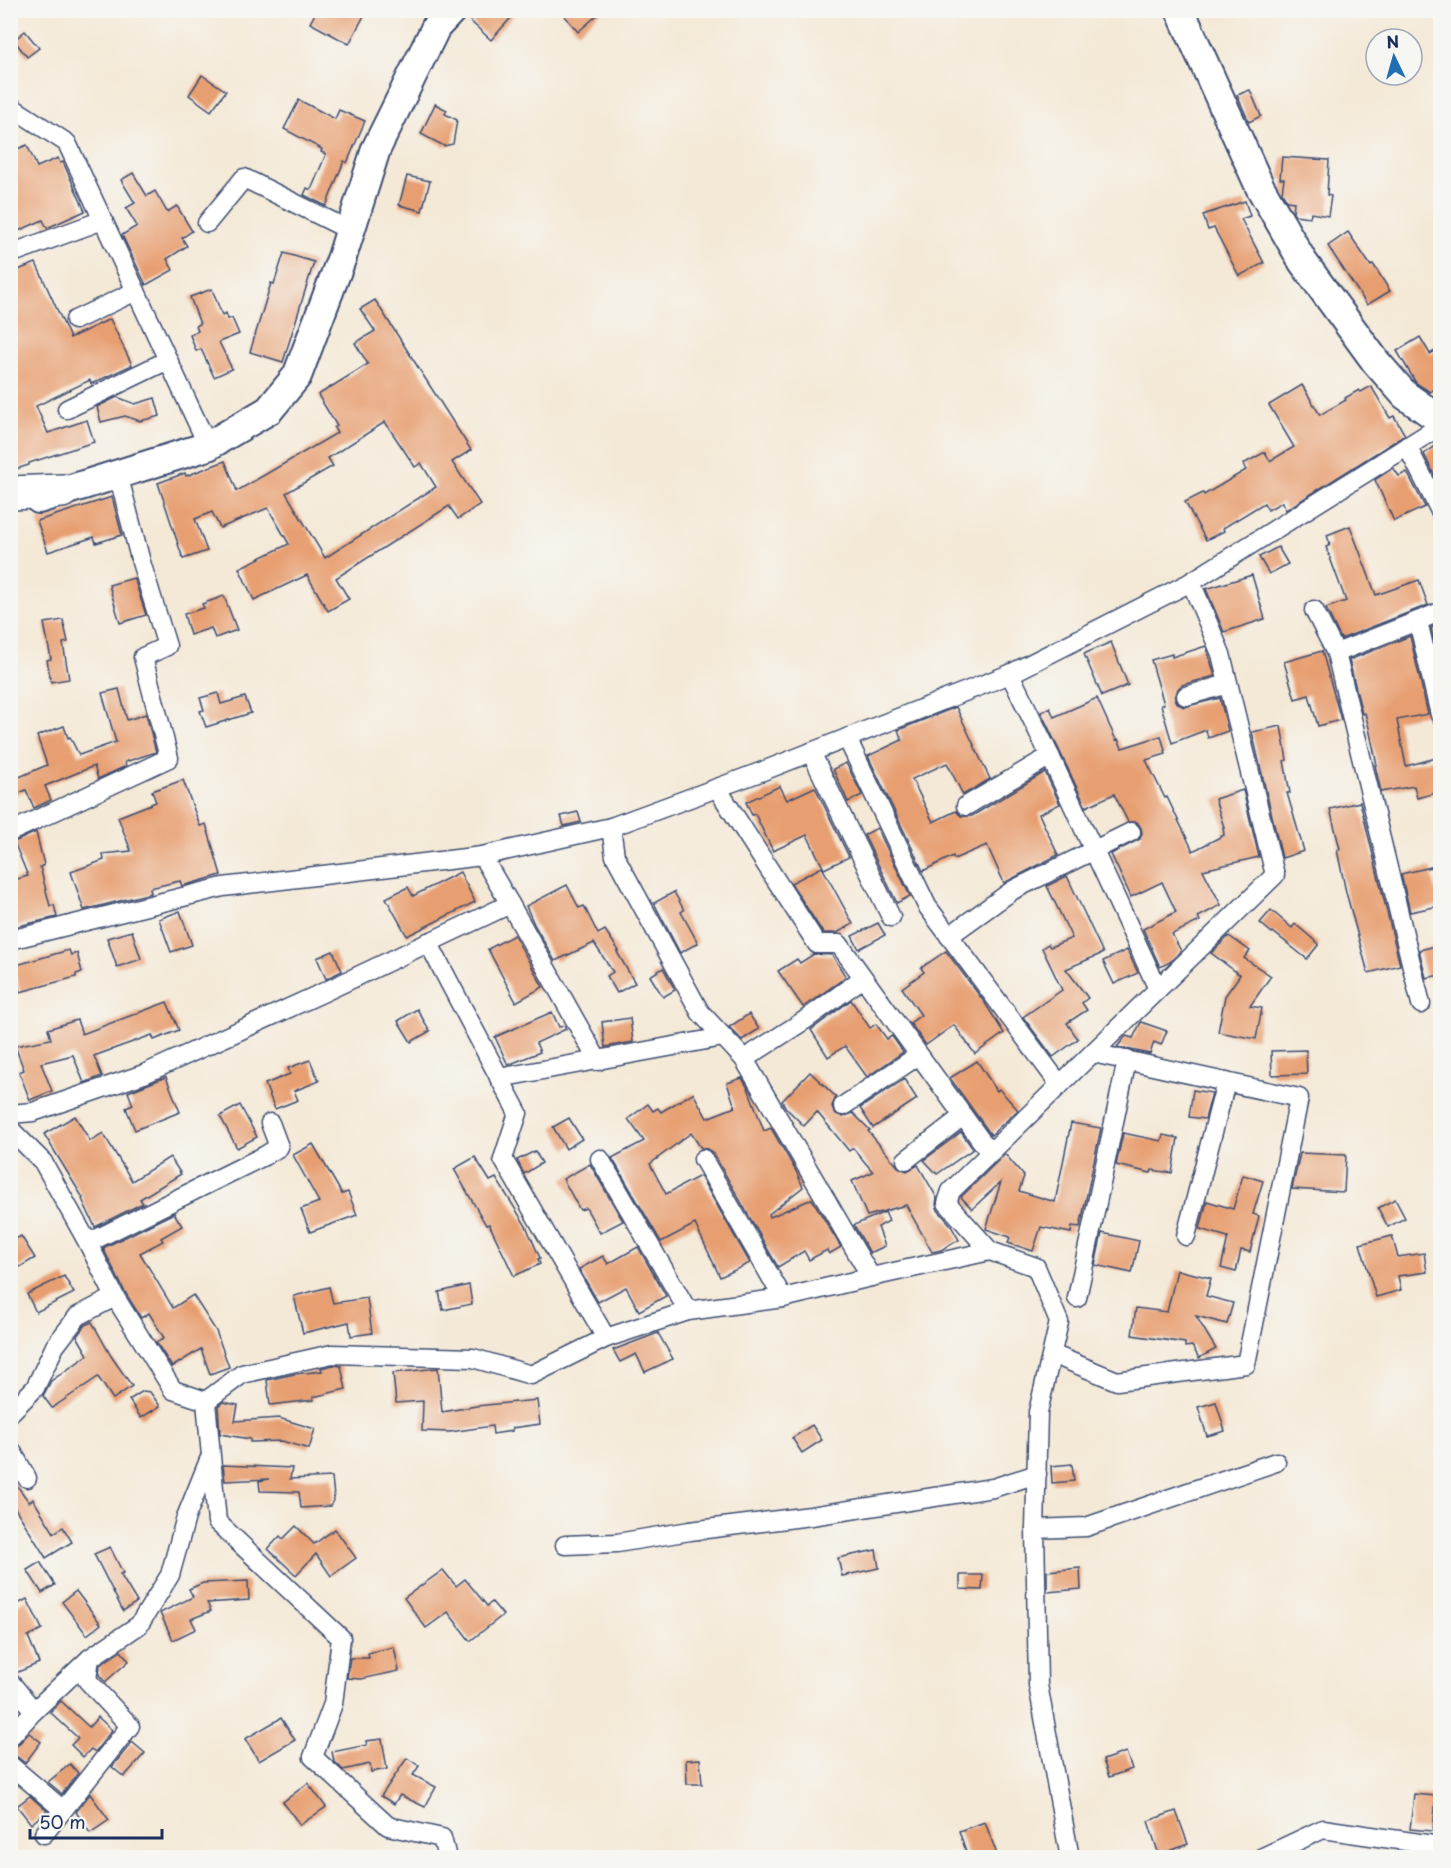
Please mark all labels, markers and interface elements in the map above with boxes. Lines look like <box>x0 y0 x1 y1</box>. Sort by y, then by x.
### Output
north arrow <box>1364 27 1424 87</box>
text: N <box>1385 29 1400 54</box>
scale bar <box>30 1802 162 1840</box>
text: 50 m <box>39 1808 86 1835</box>

